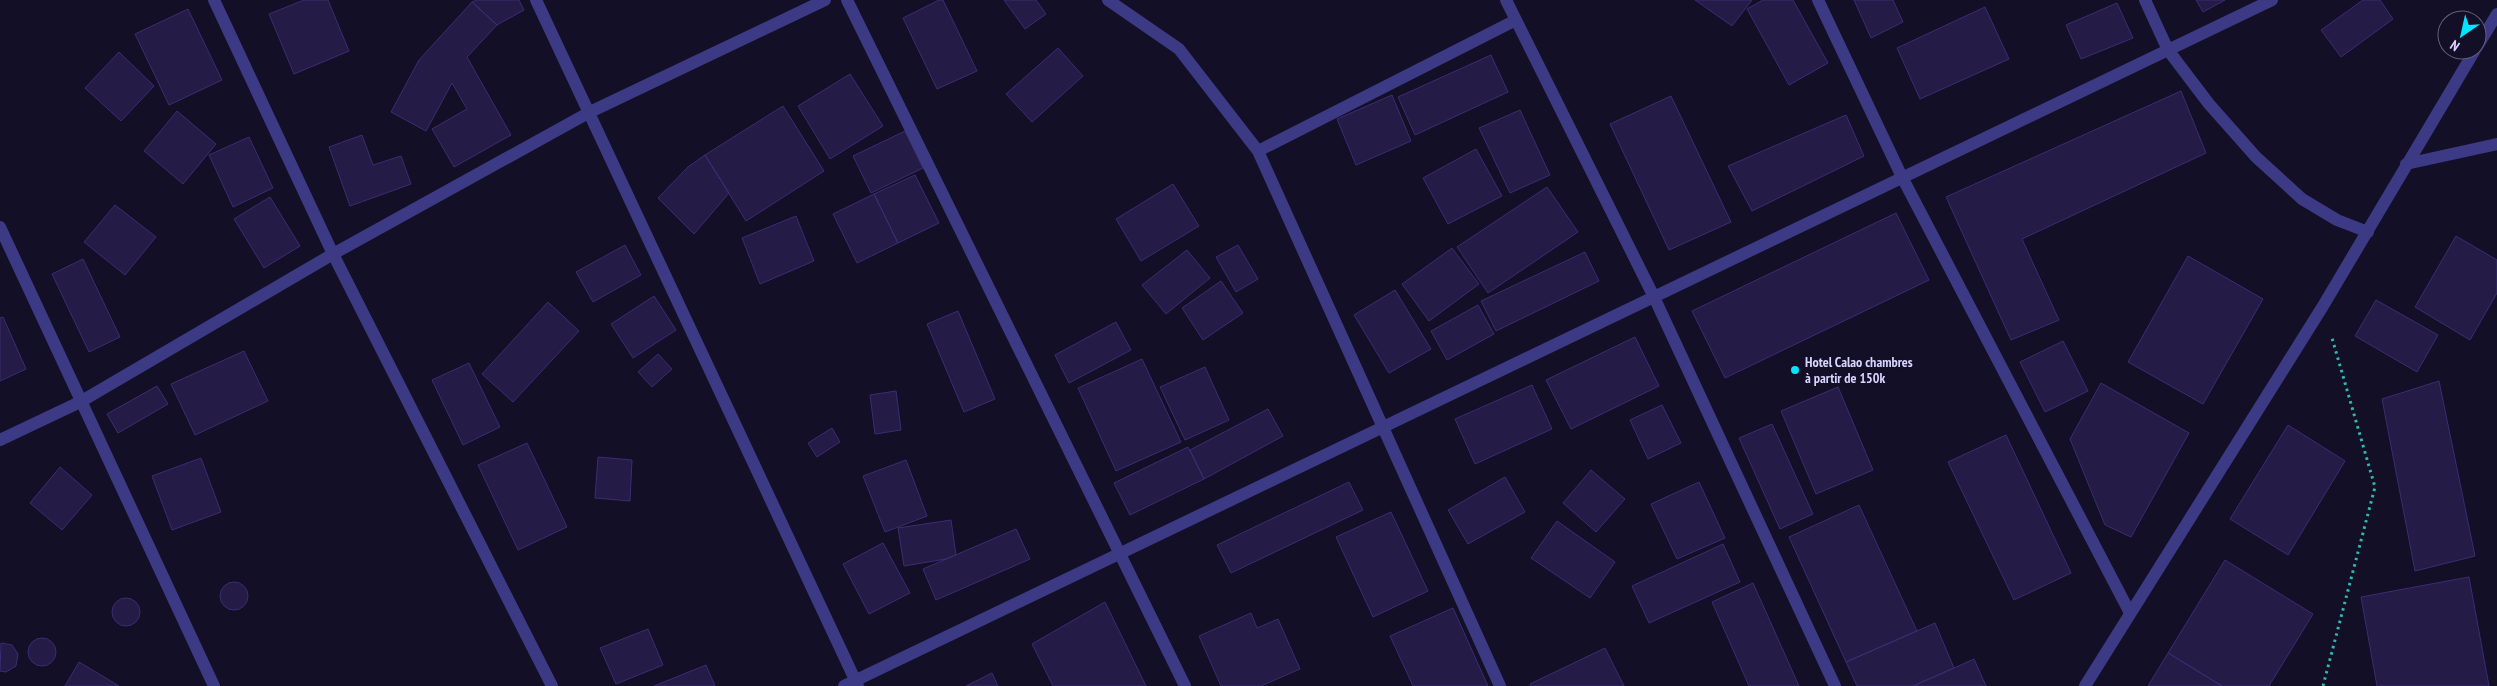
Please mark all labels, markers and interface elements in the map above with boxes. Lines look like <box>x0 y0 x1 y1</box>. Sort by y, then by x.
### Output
north arrow <box>2437 10 2487 60</box>
text: N <box>2447 36 2463 55</box>
place label: Hotel Calao chambres à partir de 150k <box>1805 353 1913 387</box>
marker: Hotel Calao chambres à partir de 150k <box>1789 364 1801 376</box>

